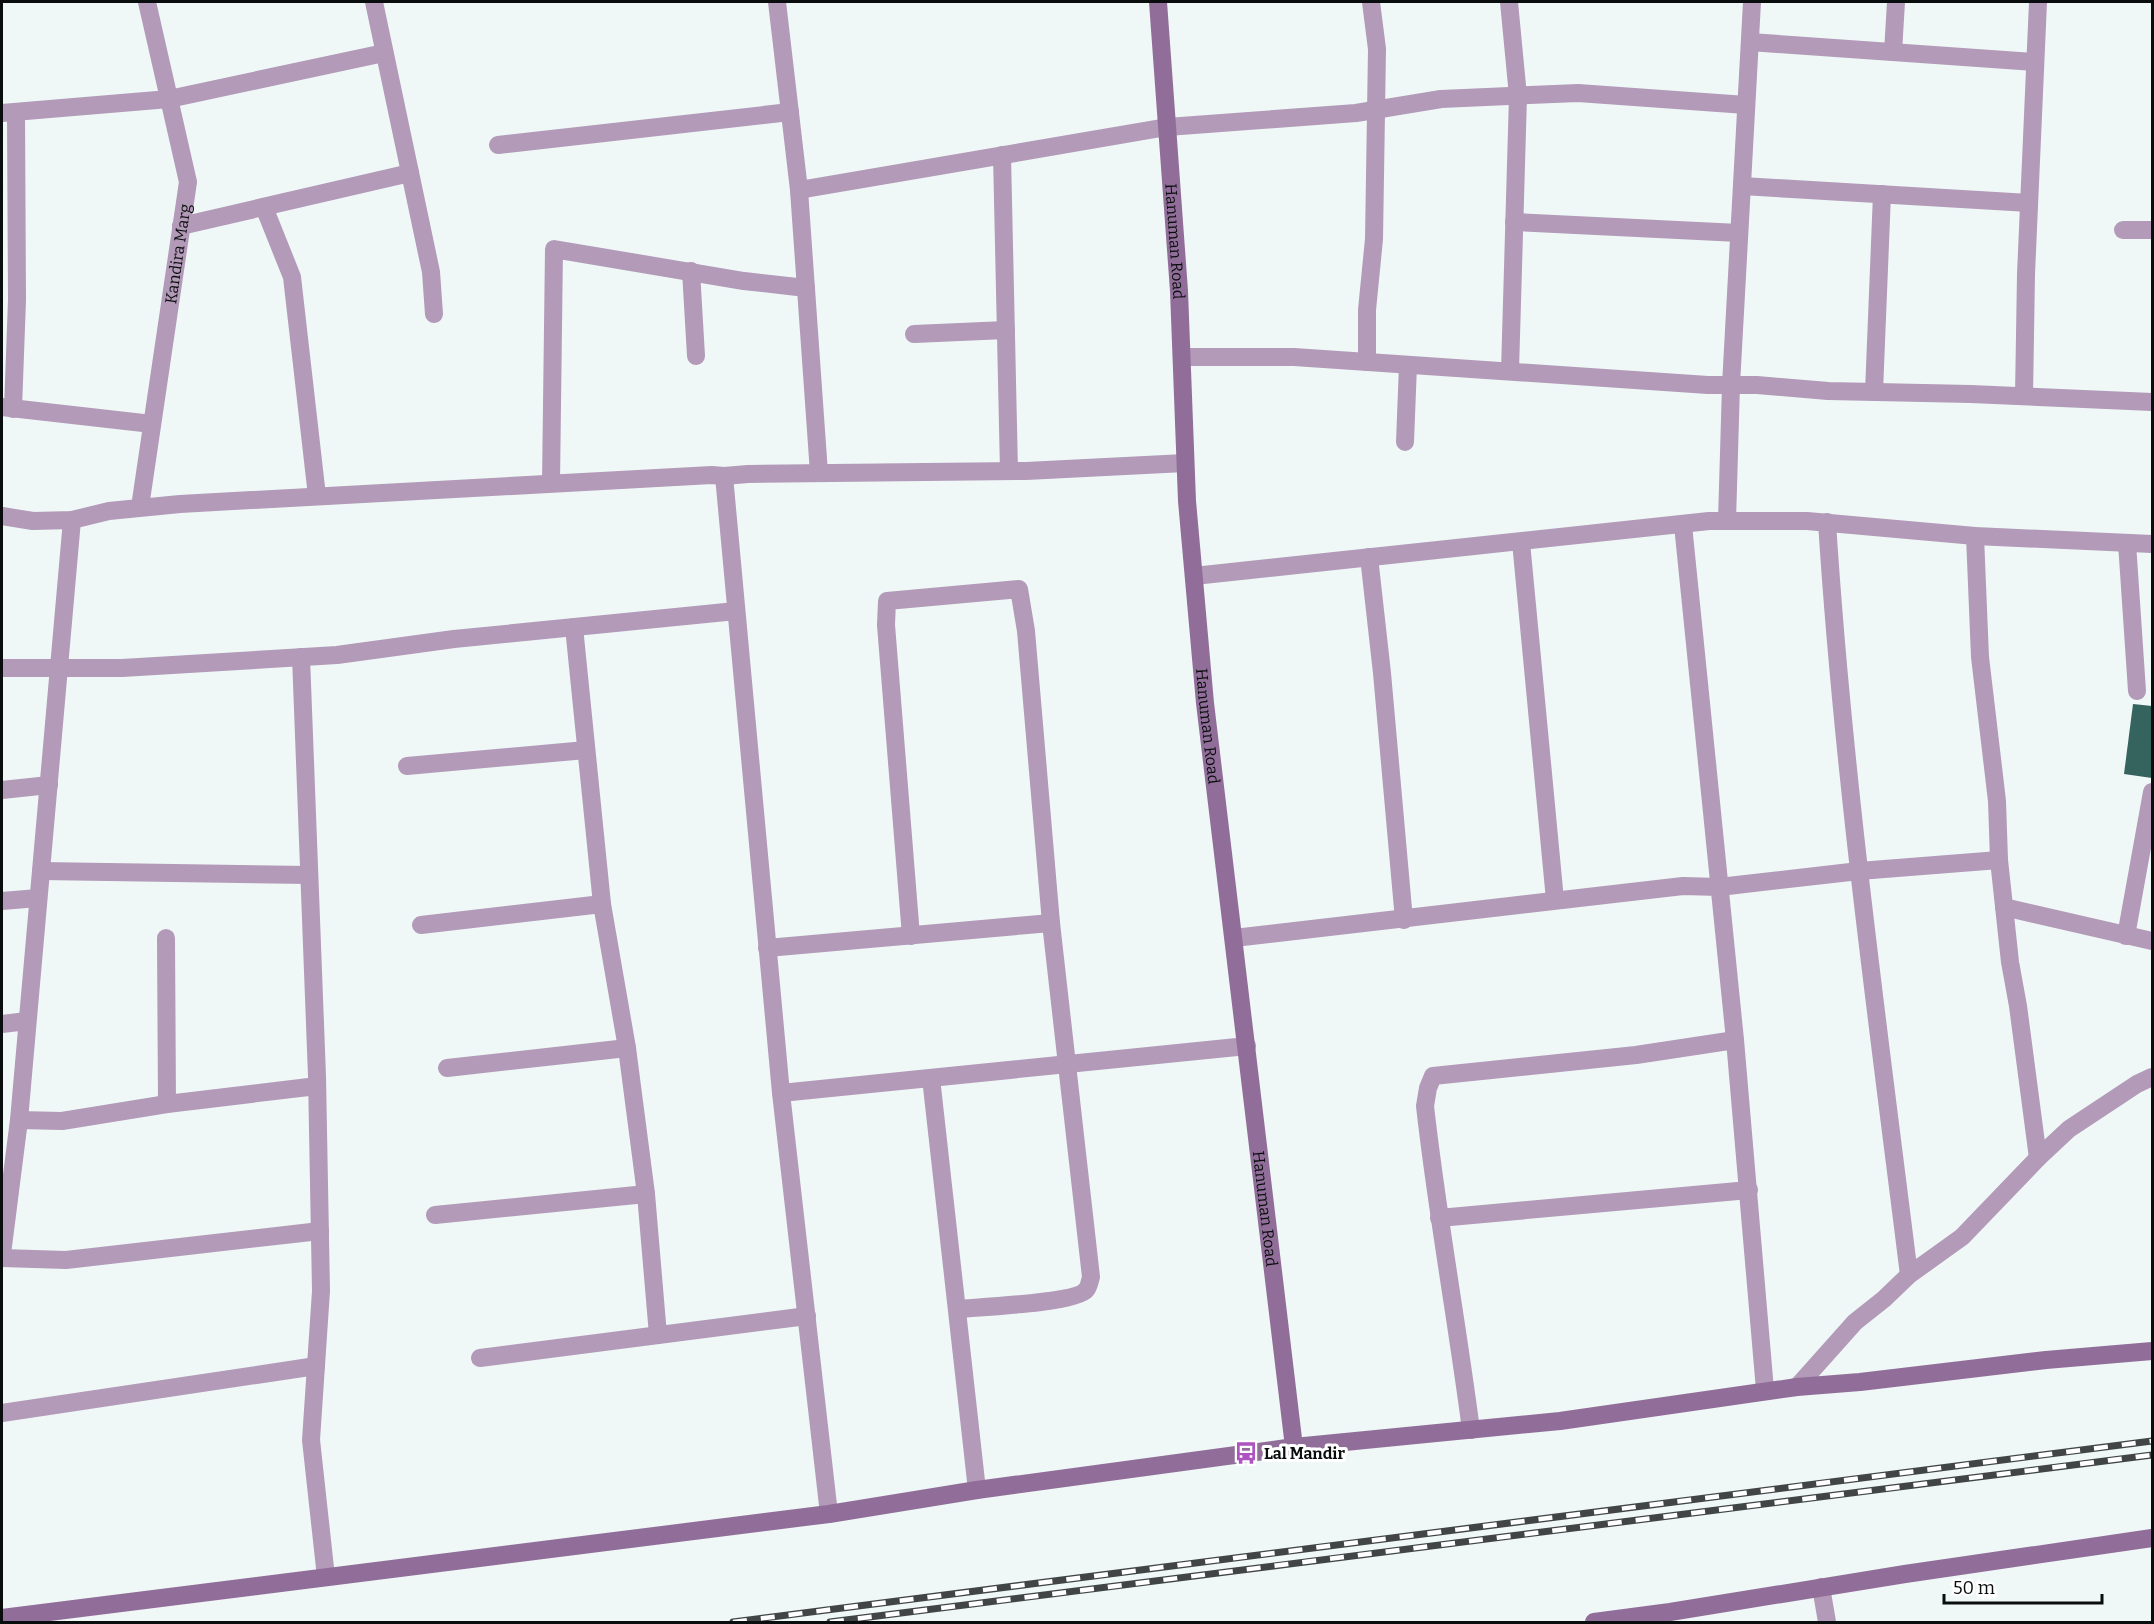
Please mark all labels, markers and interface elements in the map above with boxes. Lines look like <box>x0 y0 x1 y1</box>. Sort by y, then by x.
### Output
street label: Hanuman Road <box>1161 183 1188 300</box>
street label: Kandira Marg <box>161 202 195 305</box>
street label: Hanuman Road <box>1192 667 1224 786</box>
street label: Hanuman Road <box>1249 1150 1281 1268</box>
bus stop icon: Lal Mandir <box>1233 1440 1259 1466</box>
place label: Lal Mandir <box>1264 1444 1345 1463</box>
scale bar <box>1944 1567 2102 1605</box>
text: 50 m <box>1953 1577 1995 1599</box>

